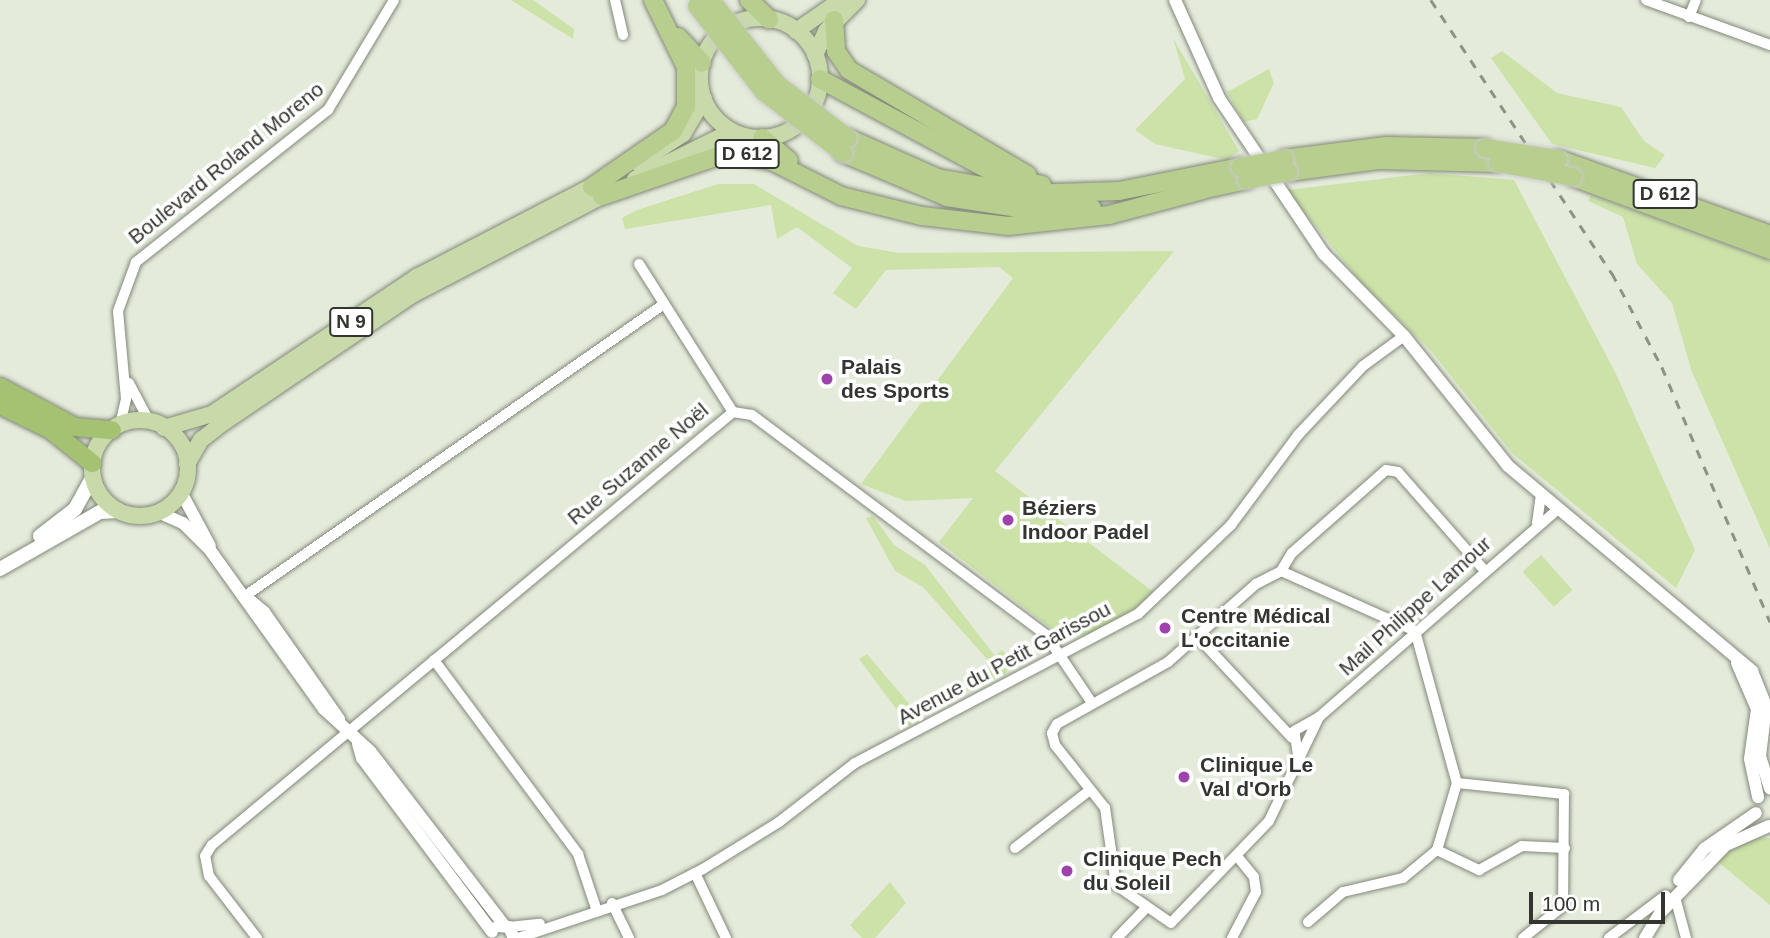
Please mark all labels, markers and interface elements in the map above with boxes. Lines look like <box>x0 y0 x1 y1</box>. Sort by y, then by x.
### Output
street label: Boulevard Roland Moreno <box>123 76 329 250</box>
road number: D 612 <box>714 138 780 170</box>
road number: D 612 <box>1632 178 1698 210</box>
road number: N 9 <box>328 306 374 338</box>
place label: Palais des Sports <box>841 354 950 404</box>
marker: Palais des Sports <box>819 371 835 387</box>
street label: Rue Suzanne Noël <box>562 398 714 530</box>
place label: Béziers Indoor Padel <box>1022 495 1149 545</box>
marker: Béziers Indoor Padel <box>1000 512 1016 528</box>
street label: Mail Philippe Lamour <box>1334 531 1496 681</box>
street label: Avenue du Petit Garissou <box>893 596 1115 730</box>
place label: Centre Médical L'occitanie <box>1181 603 1330 653</box>
marker: Centre Médical L'occitanie <box>1155 618 1175 638</box>
place label: Clinique Le Val d'Orb <box>1200 752 1313 802</box>
marker: Clinique Le Val d'Orb <box>1174 767 1194 787</box>
place label: Clinique Pech du Soleil <box>1083 846 1222 896</box>
marker: Clinique Pech du Soleil <box>1057 861 1077 881</box>
scale bar <box>1532 878 1668 922</box>
text: 100 m <box>1542 892 1600 915</box>

